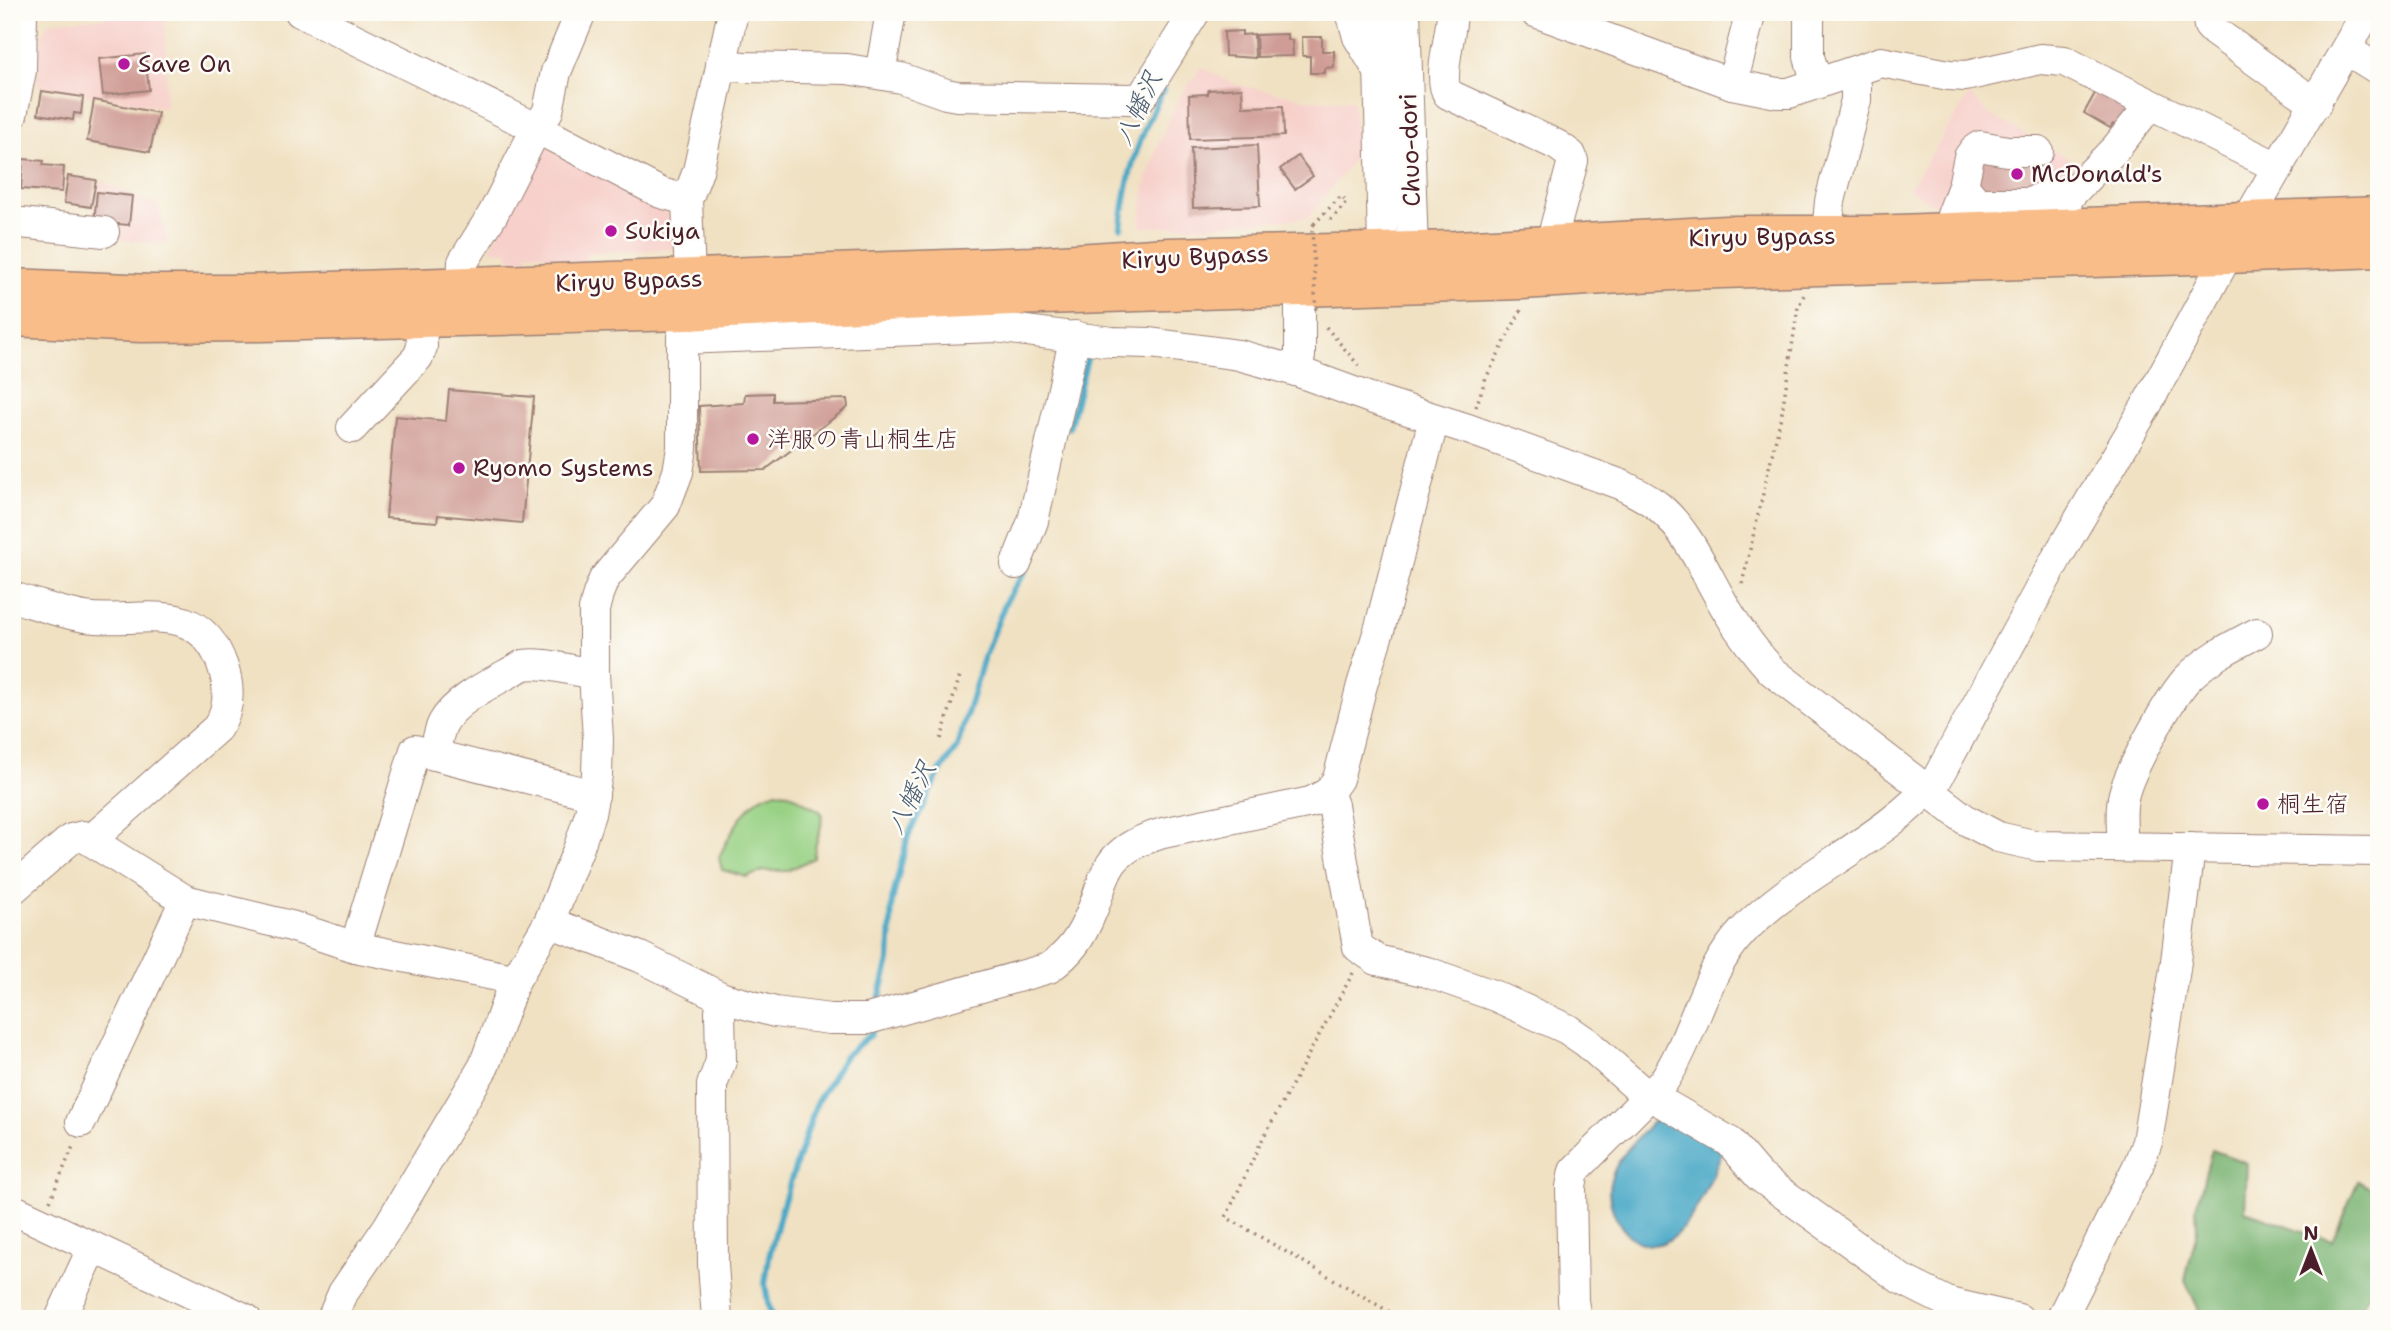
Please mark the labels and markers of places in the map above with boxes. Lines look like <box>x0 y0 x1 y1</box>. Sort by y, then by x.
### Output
place label: Save On <box>138 48 231 80</box>
marker: Save On <box>116 56 132 72</box>
place label: McDonald's <box>2031 158 2163 190</box>
marker: McDonald's <box>2009 166 2025 182</box>
place label: Sukiya <box>625 215 700 247</box>
marker: Sukiya <box>603 223 619 239</box>
place label: 洋服の青山桐生店 <box>767 423 959 455</box>
marker: 洋服の青山桐生店 <box>745 431 761 447</box>
place label: Ryomo Systems <box>473 452 654 484</box>
marker: Ryomo Systems <box>451 460 467 476</box>
place label: 桐生宿 <box>2277 788 2349 820</box>
marker: 桐生宿 <box>2255 796 2271 812</box>

